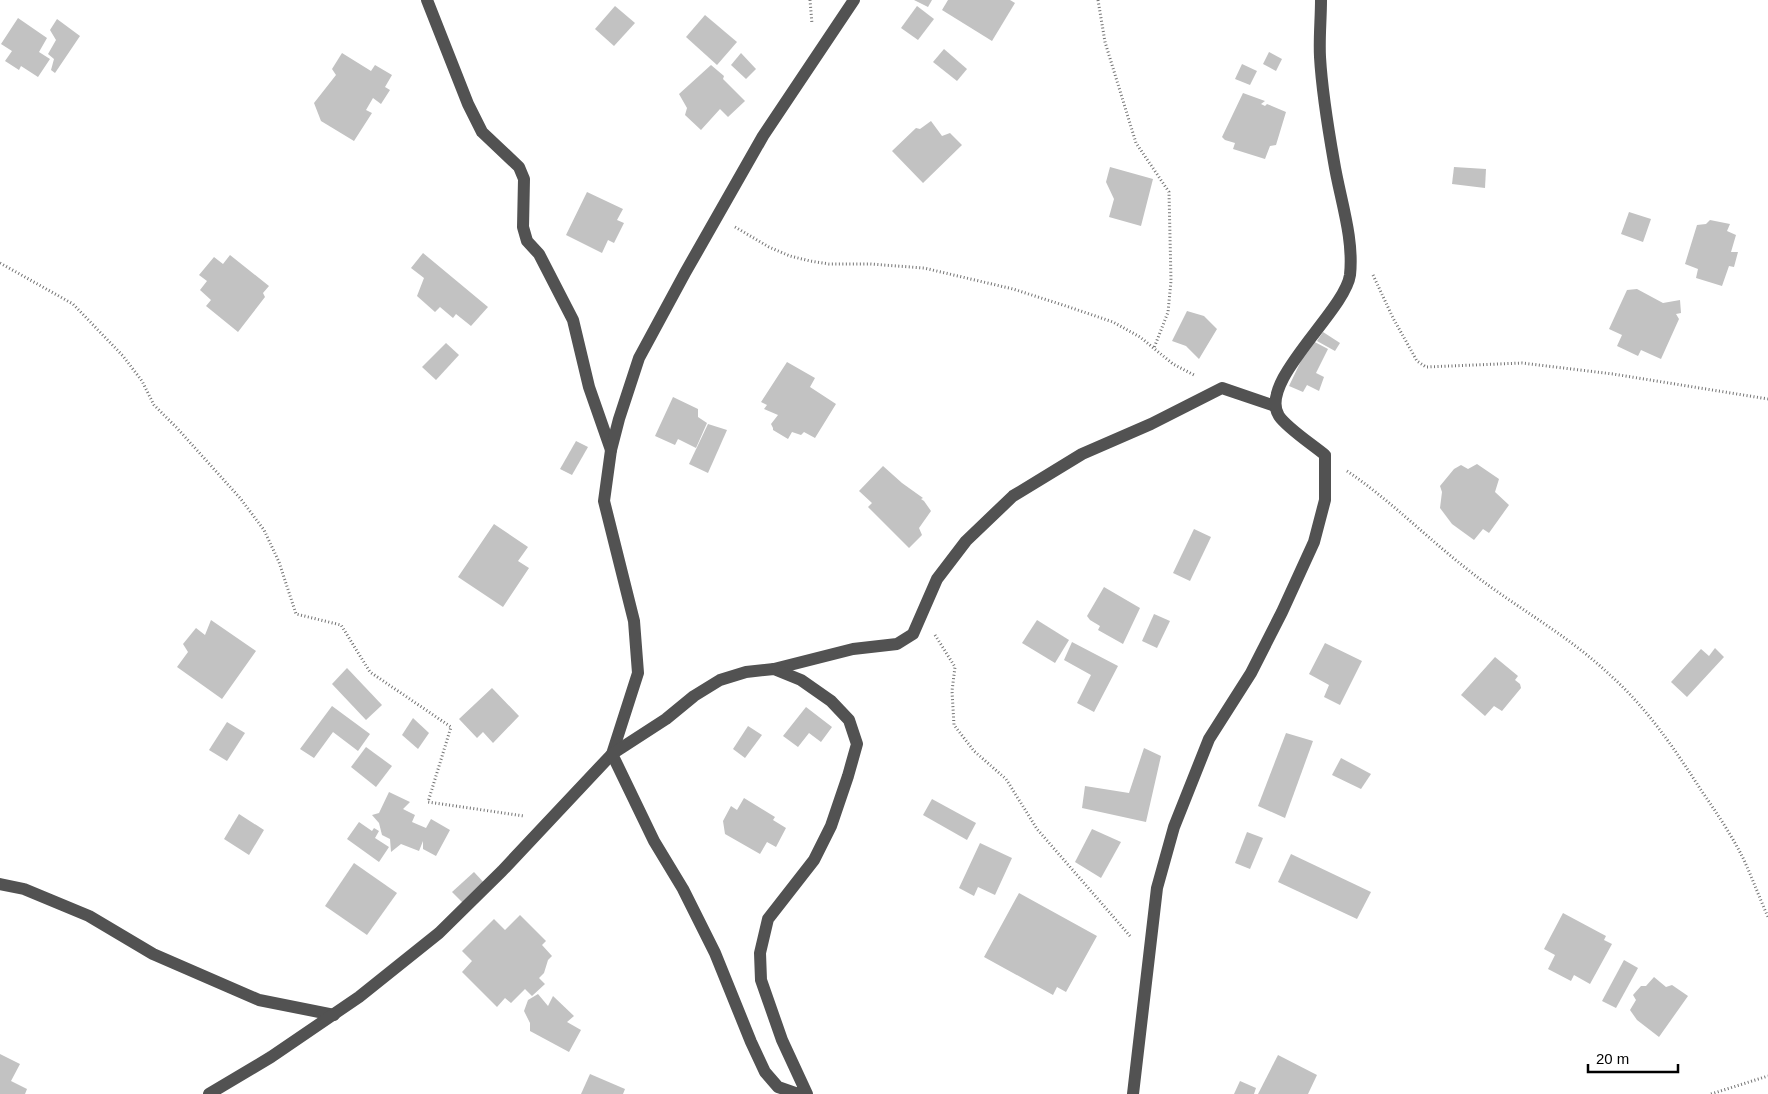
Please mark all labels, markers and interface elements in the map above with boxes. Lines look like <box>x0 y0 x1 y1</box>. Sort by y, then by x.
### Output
scale bar <box>1588 1042 1678 1074</box>
text: 20 m <box>1596 1050 1629 1067</box>

